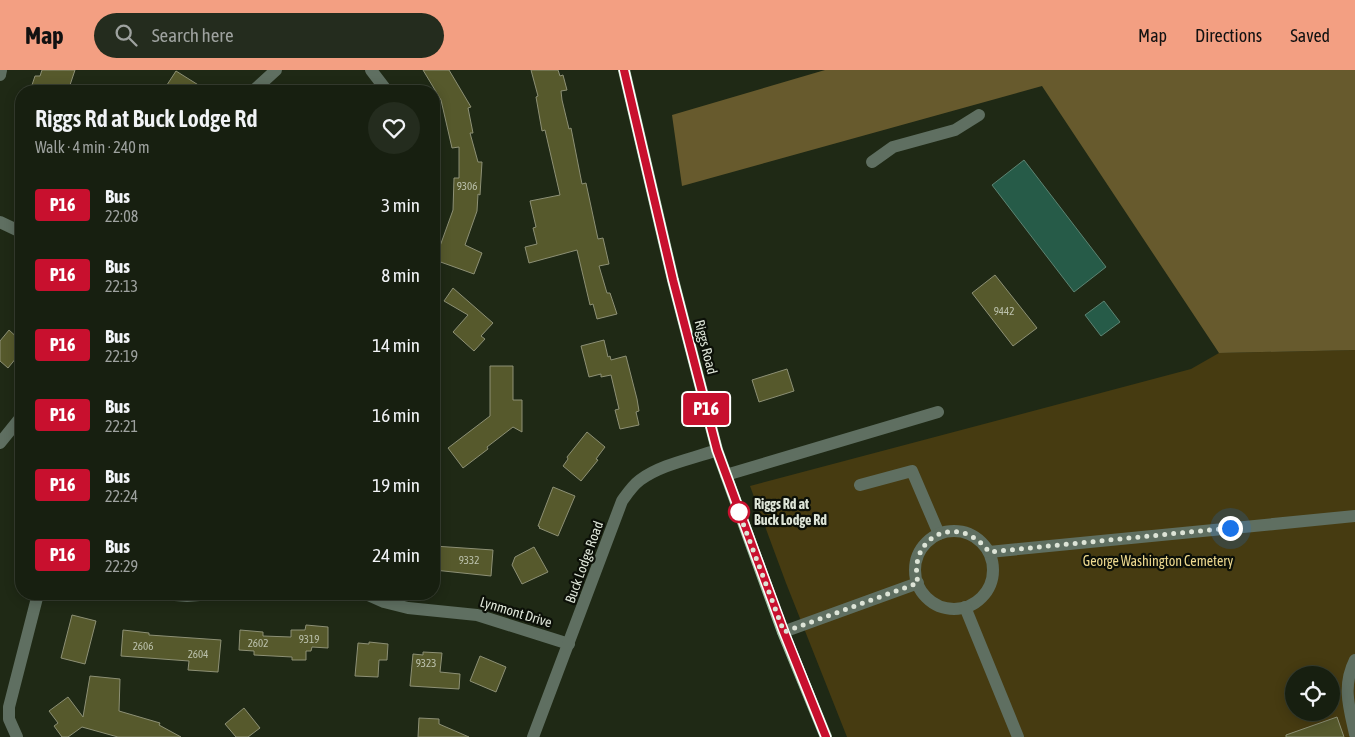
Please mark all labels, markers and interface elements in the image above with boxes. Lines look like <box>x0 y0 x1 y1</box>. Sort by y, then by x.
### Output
search box <box>94 13 444 58</box>
icon: search <box>112 21 140 49</box>
text: Map <box>25 22 64 49</box>
text: Search here <box>152 24 234 46</box>
text: Map <box>1138 25 1167 46</box>
text: Directions <box>1195 25 1262 46</box>
text: Saved <box>1290 25 1330 46</box>
button: heart <box>368 102 420 154</box>
text: Riggs Rd at Buck Lodge Rd <box>35 105 258 132</box>
text: Walk · 4 min · 240 m <box>35 138 149 156</box>
house number: 9306 <box>457 180 477 192</box>
text: Bus <box>105 185 130 207</box>
text: P16 <box>50 194 75 215</box>
text: 3 min <box>381 194 420 216</box>
text: 22:08 <box>105 207 138 225</box>
text: Bus <box>105 255 130 277</box>
text: P16 <box>50 264 75 285</box>
text: 8 min <box>381 264 420 286</box>
text: 22:13 <box>105 277 138 295</box>
house number: 9442 <box>994 305 1014 317</box>
street label: Riggs Road <box>692 318 720 376</box>
text: Bus <box>105 325 130 347</box>
text: P16 <box>50 334 75 355</box>
text: 14 min <box>372 334 420 356</box>
text: 22:19 <box>105 347 138 365</box>
line badge: P16 <box>677 393 735 425</box>
text: Bus <box>105 395 130 417</box>
text: P16 <box>693 398 719 419</box>
text: P16 <box>50 404 75 425</box>
text: 16 min <box>372 404 420 426</box>
text: 22:21 <box>105 417 138 435</box>
text: Bus <box>105 465 130 487</box>
text: P16 <box>50 474 75 495</box>
text: 19 min <box>372 474 420 496</box>
text: 22:24 <box>105 487 138 505</box>
place label: Riggs Rd at Buck Lodge Rd <box>754 496 827 528</box>
marker: Riggs Rd at Buck Lodge Rd <box>728 501 750 523</box>
your location <box>1218 516 1243 541</box>
street label: Buck Lodge Road <box>562 519 606 605</box>
text: Bus <box>105 535 130 557</box>
text: P16 <box>50 544 75 565</box>
text: 24 min <box>372 544 420 566</box>
park label: George Washington Cemetery <box>1083 553 1233 569</box>
house number: 9332 <box>459 554 479 566</box>
text: 22:29 <box>105 557 138 575</box>
street label: Lynmont Drive <box>478 594 554 630</box>
house number: 9319 <box>299 633 319 645</box>
house number: 2602 <box>248 637 268 649</box>
house number: 2606 <box>133 640 153 652</box>
house number: 2604 <box>188 648 208 660</box>
house number: 9323 <box>416 657 436 669</box>
map controls <box>1285 666 1340 721</box>
button: locate <box>1285 666 1340 721</box>

